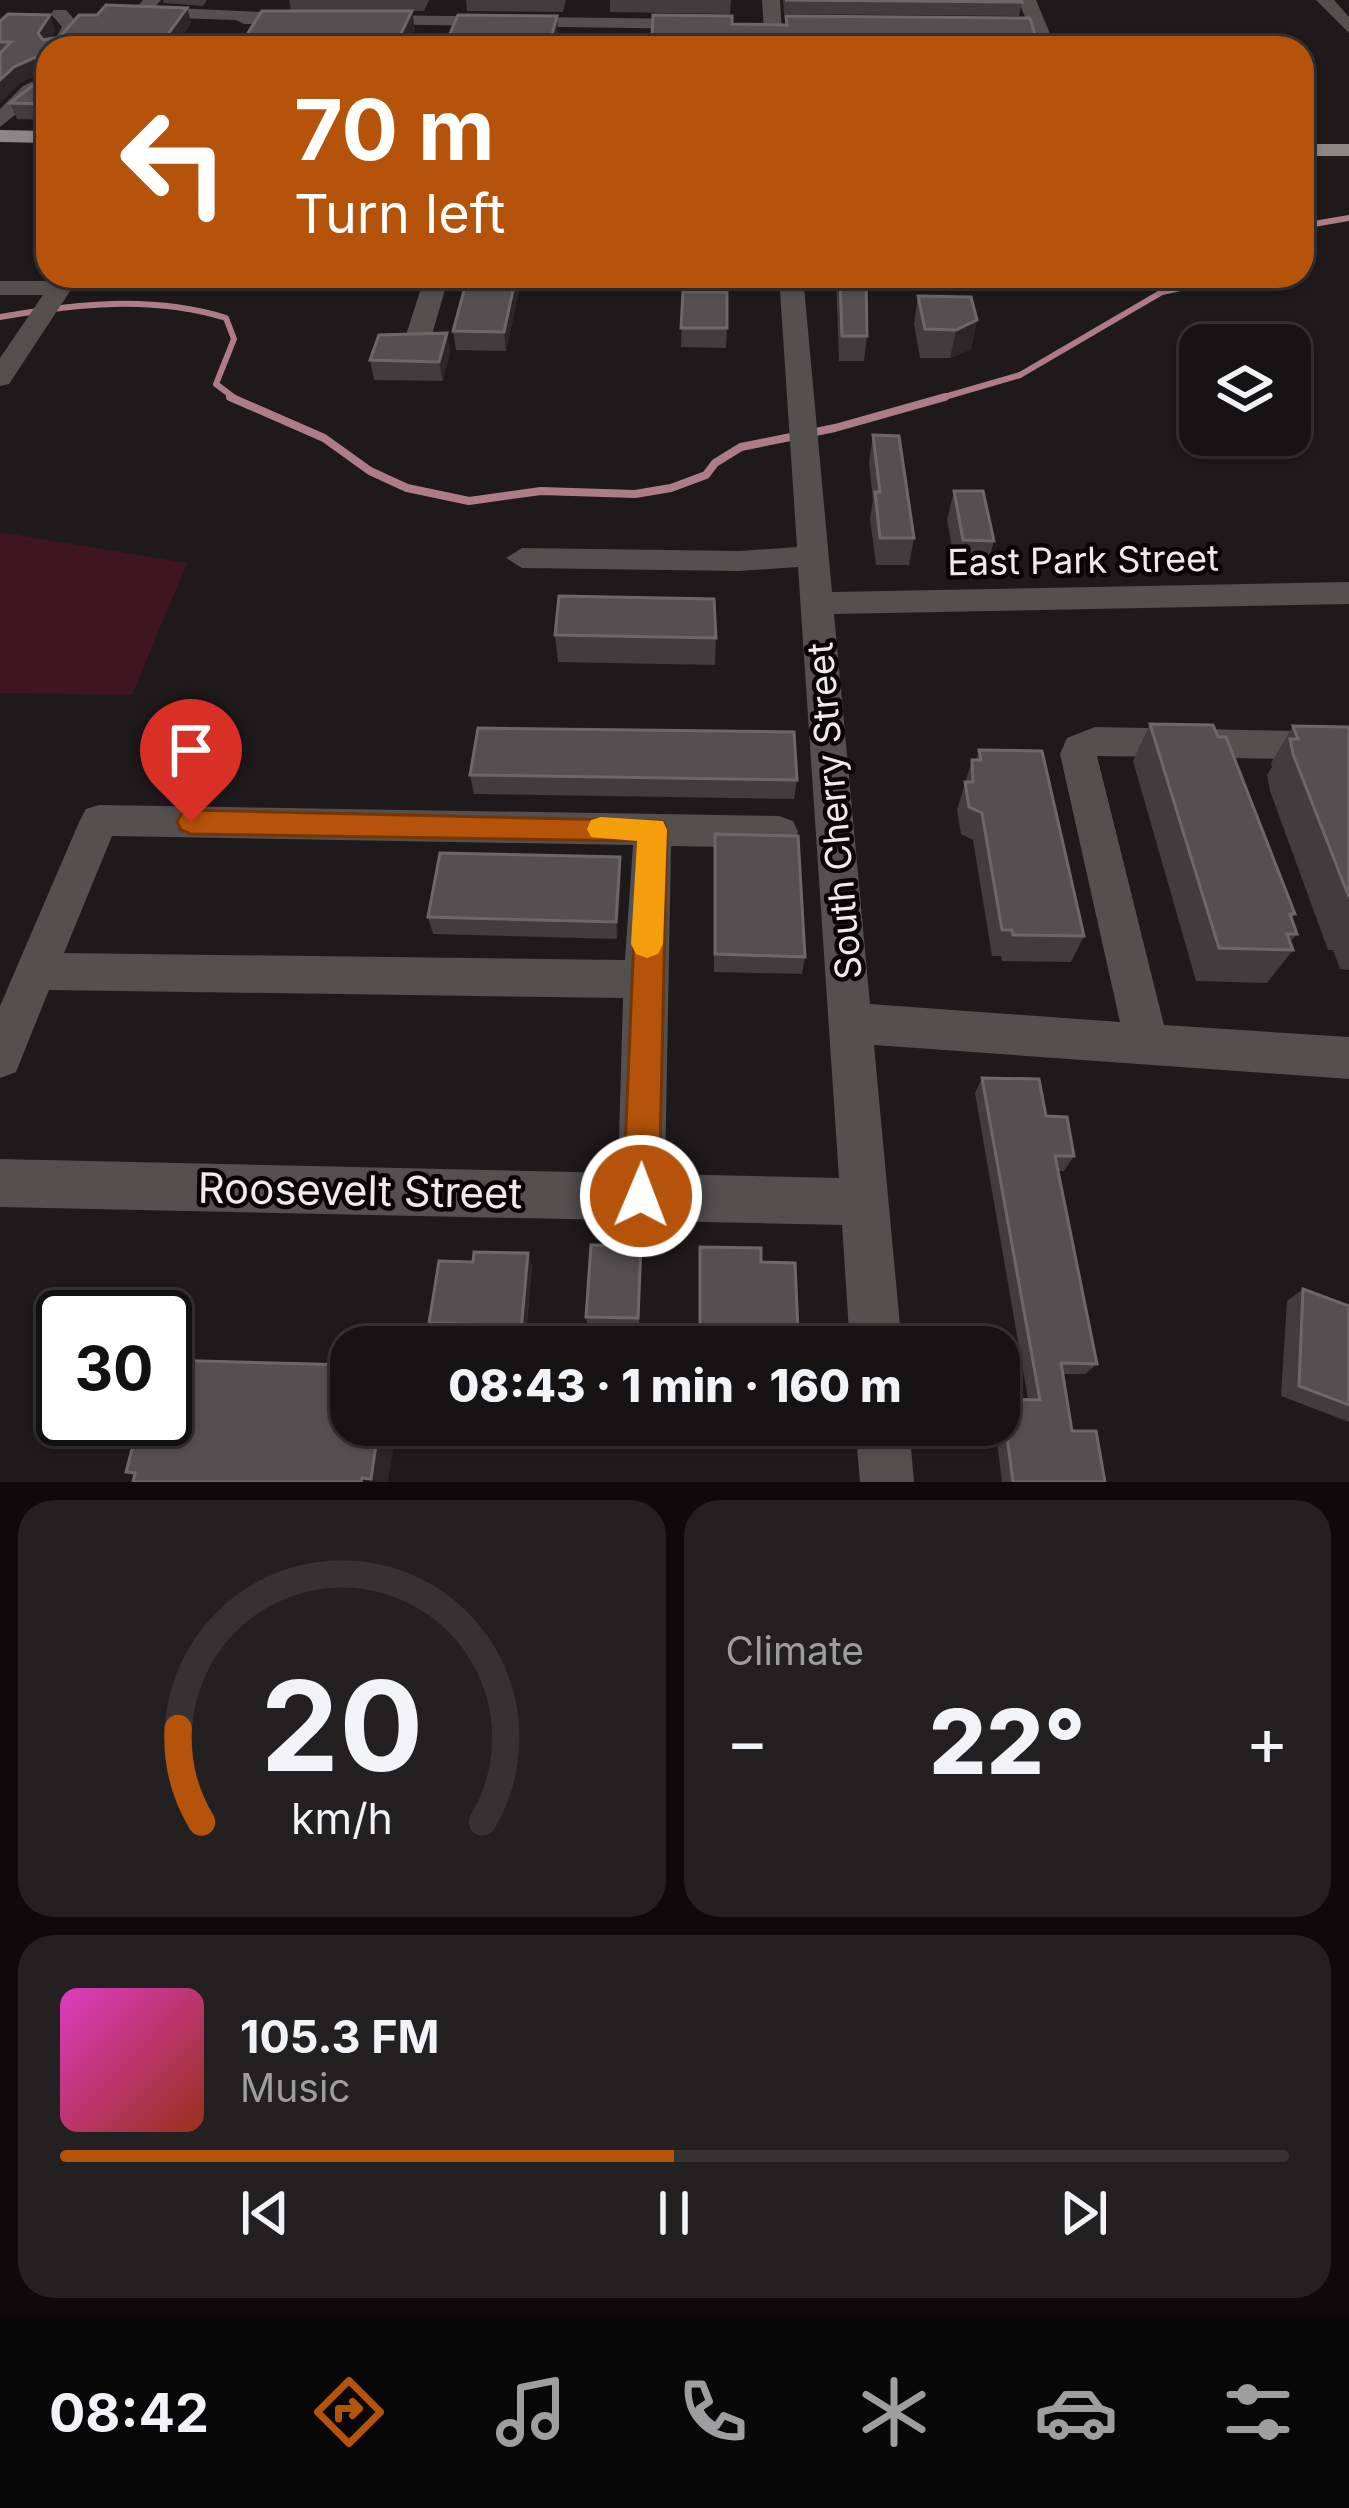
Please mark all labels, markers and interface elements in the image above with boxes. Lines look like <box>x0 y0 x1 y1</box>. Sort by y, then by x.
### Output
text: 70 m <box>294 79 495 180</box>
icon: left <box>96 84 252 240</box>
text: Turn left <box>294 181 505 246</box>
map controls <box>1179 324 1311 456</box>
button: layers <box>1179 324 1311 456</box>
street label: East Park Street <box>947 536 1219 584</box>
street label: South Cherry Street <box>797 641 871 981</box>
pin <box>140 699 242 822</box>
icon: arrive <box>158 717 224 783</box>
position arrow <box>578 1133 704 1259</box>
street label: Roosevelt Street <box>197 1162 523 1218</box>
speed limit sign: 30 <box>36 1290 192 1446</box>
text: 08:43 · 1 min · 160 m <box>448 1358 902 1413</box>
text: Climate <box>726 1627 864 1674</box>
text: 20 <box>260 1650 423 1801</box>
text: 22° <box>929 1687 1085 1796</box>
text: − <box>726 1701 769 1781</box>
text: + <box>1245 1701 1289 1781</box>
text: km/h <box>291 1791 393 1843</box>
text: 105.3 FM <box>240 2009 440 2064</box>
text: Music <box>240 2064 351 2111</box>
icon: previous <box>232 2180 298 2246</box>
icon: pause <box>641 2180 707 2246</box>
icon: next <box>1051 2180 1117 2246</box>
icon: directions <box>307 2370 391 2454</box>
icon: music <box>489 2370 573 2454</box>
icon: phone <box>671 2370 755 2454</box>
icon: climate <box>852 2370 936 2454</box>
icon: car <box>1034 2370 1118 2454</box>
icon: filters <box>1216 2370 1300 2454</box>
text: 08:42 <box>49 2380 209 2445</box>

